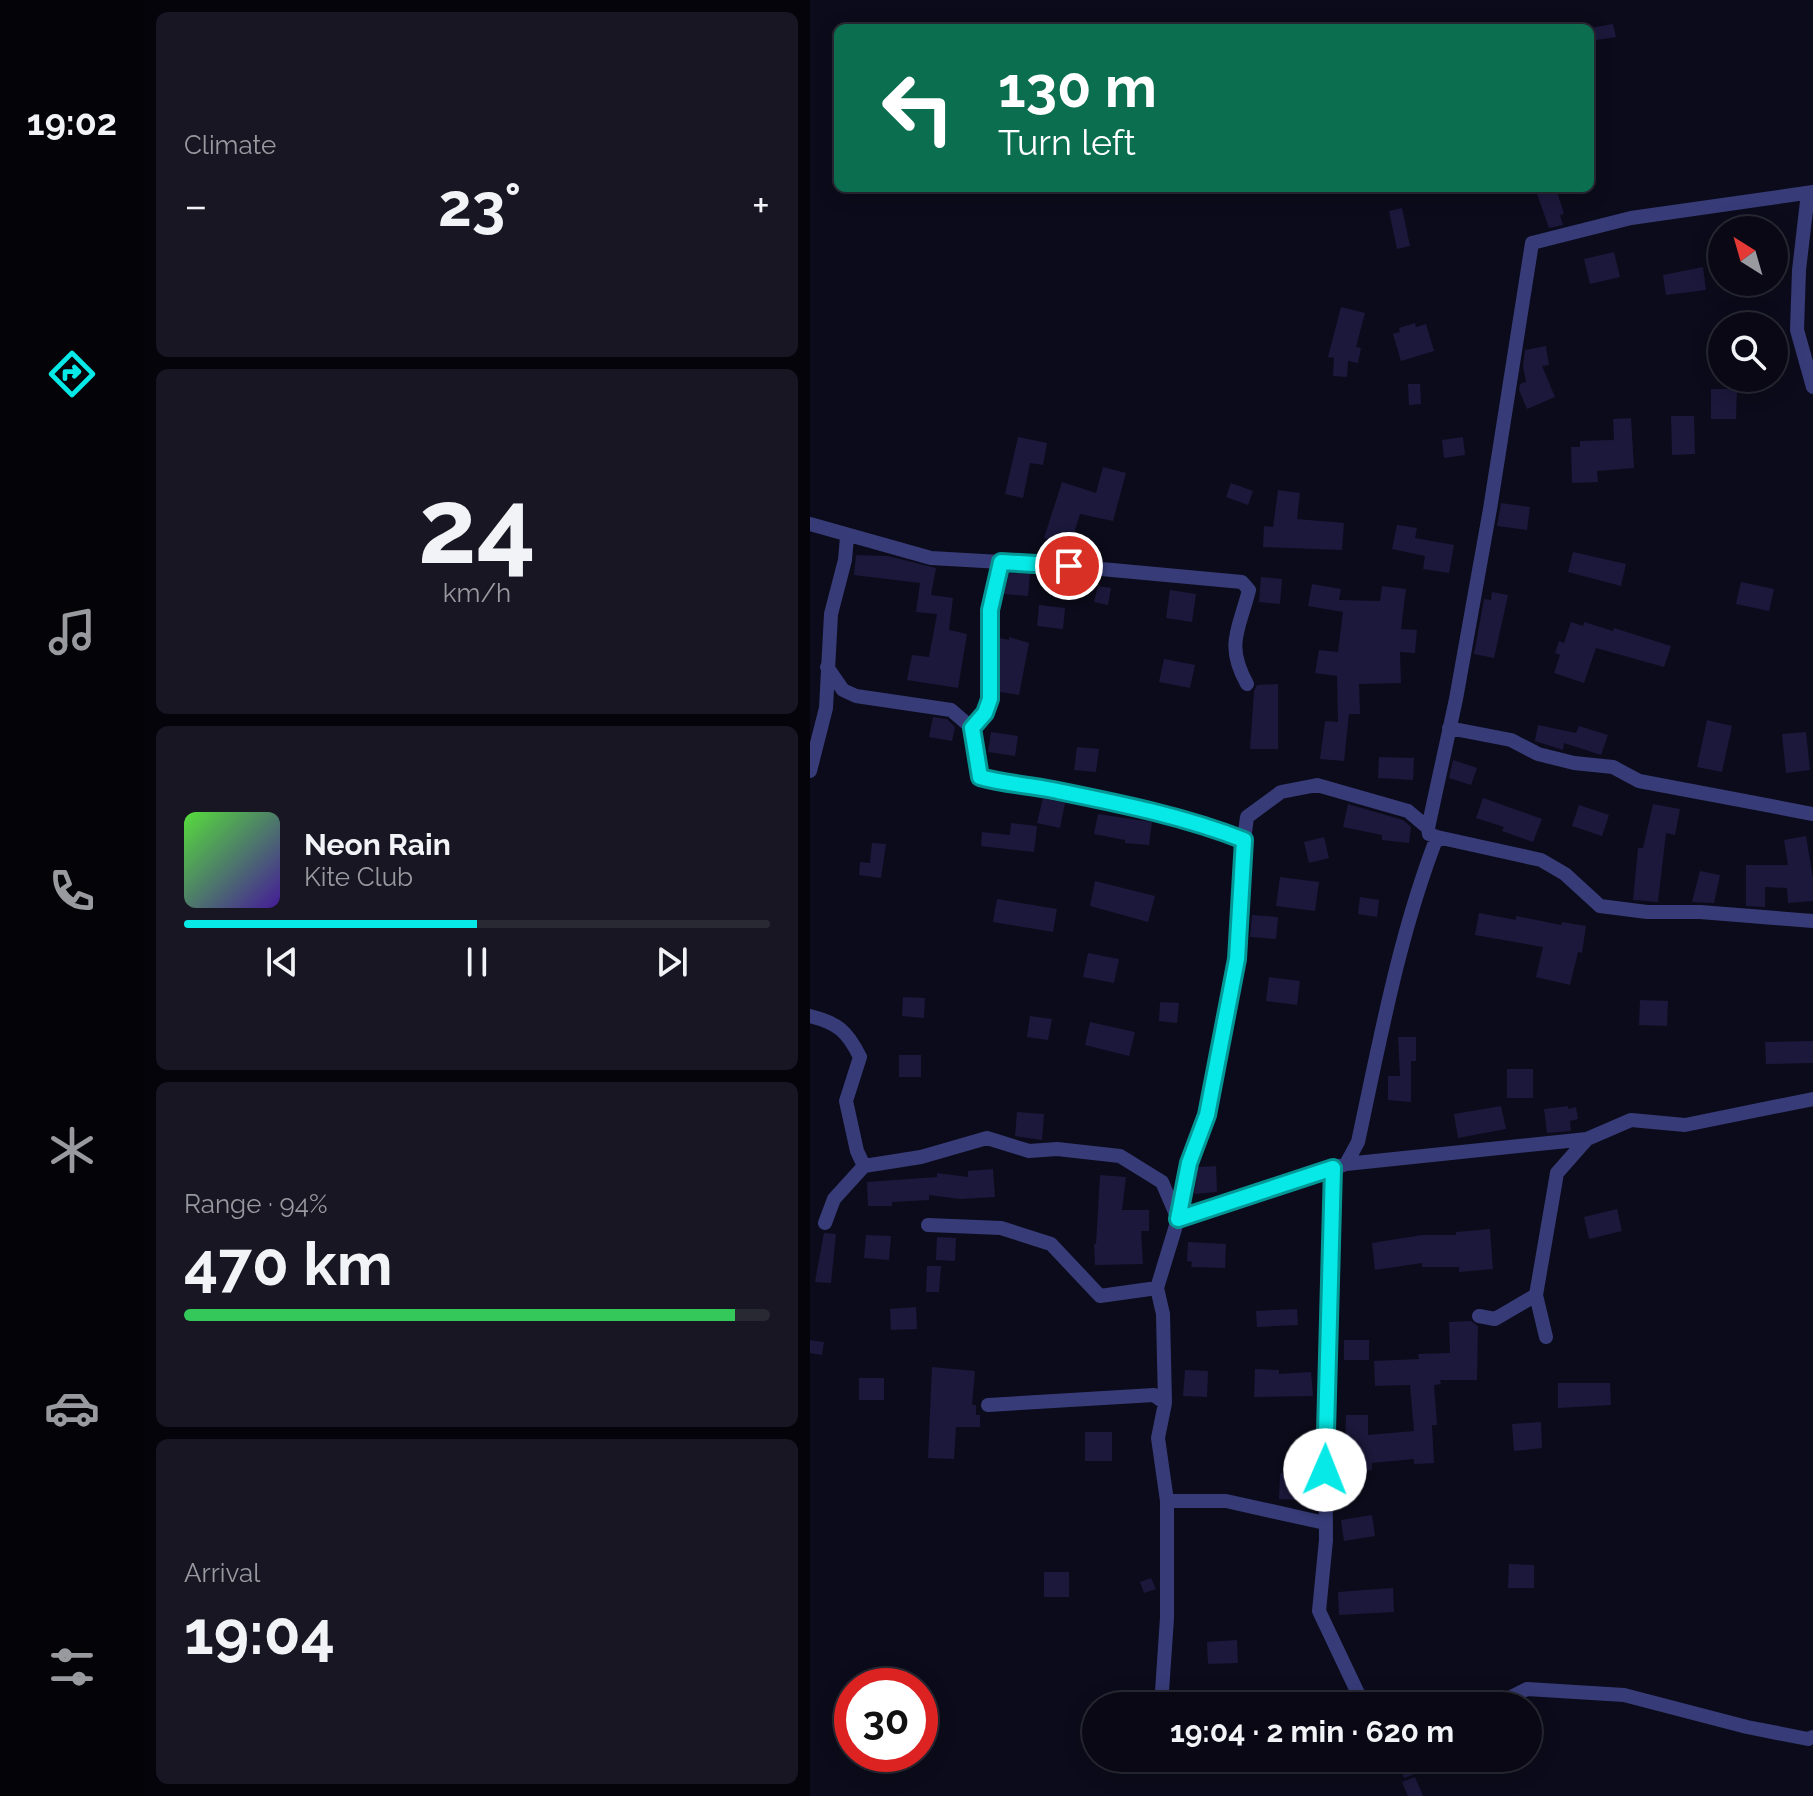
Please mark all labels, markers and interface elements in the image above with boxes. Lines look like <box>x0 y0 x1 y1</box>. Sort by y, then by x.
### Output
text: 130 m <box>998 54 1157 120</box>
icon: left <box>866 56 970 160</box>
text: 19:02 <box>27 101 117 143</box>
text: Turn left <box>998 121 1136 163</box>
text: Climate <box>184 130 276 160</box>
text: 23° <box>438 170 521 240</box>
text: − <box>184 180 208 231</box>
text: + <box>752 180 770 231</box>
north arrow <box>1708 216 1788 296</box>
map controls <box>1708 216 1788 392</box>
button: search <box>1708 312 1788 392</box>
icon: directions <box>44 346 100 402</box>
text: 24 <box>418 465 536 587</box>
pin <box>1035 532 1103 600</box>
icon: arrive <box>1047 544 1091 588</box>
text: km/h <box>443 578 511 608</box>
icon: music <box>44 604 100 660</box>
text: Neon Rain <box>304 827 451 862</box>
text: Kite Club <box>304 862 413 892</box>
icon: phone <box>44 863 100 919</box>
icon: previous <box>260 940 304 984</box>
icon: pause <box>455 940 499 984</box>
icon: next <box>650 940 694 984</box>
icon: climate <box>44 1122 100 1178</box>
text: Range · 94% <box>184 1189 328 1219</box>
text: 470 km <box>184 1229 393 1299</box>
icon: car <box>44 1380 100 1436</box>
position arrow <box>1283 1428 1367 1512</box>
text: Arrival <box>184 1558 260 1588</box>
text: 19:04 <box>184 1598 335 1668</box>
icon: filters <box>44 1639 100 1695</box>
speed limit sign: 30 <box>834 1668 938 1772</box>
text: 19:04 · 2 min · 620 m <box>1170 1714 1454 1749</box>

